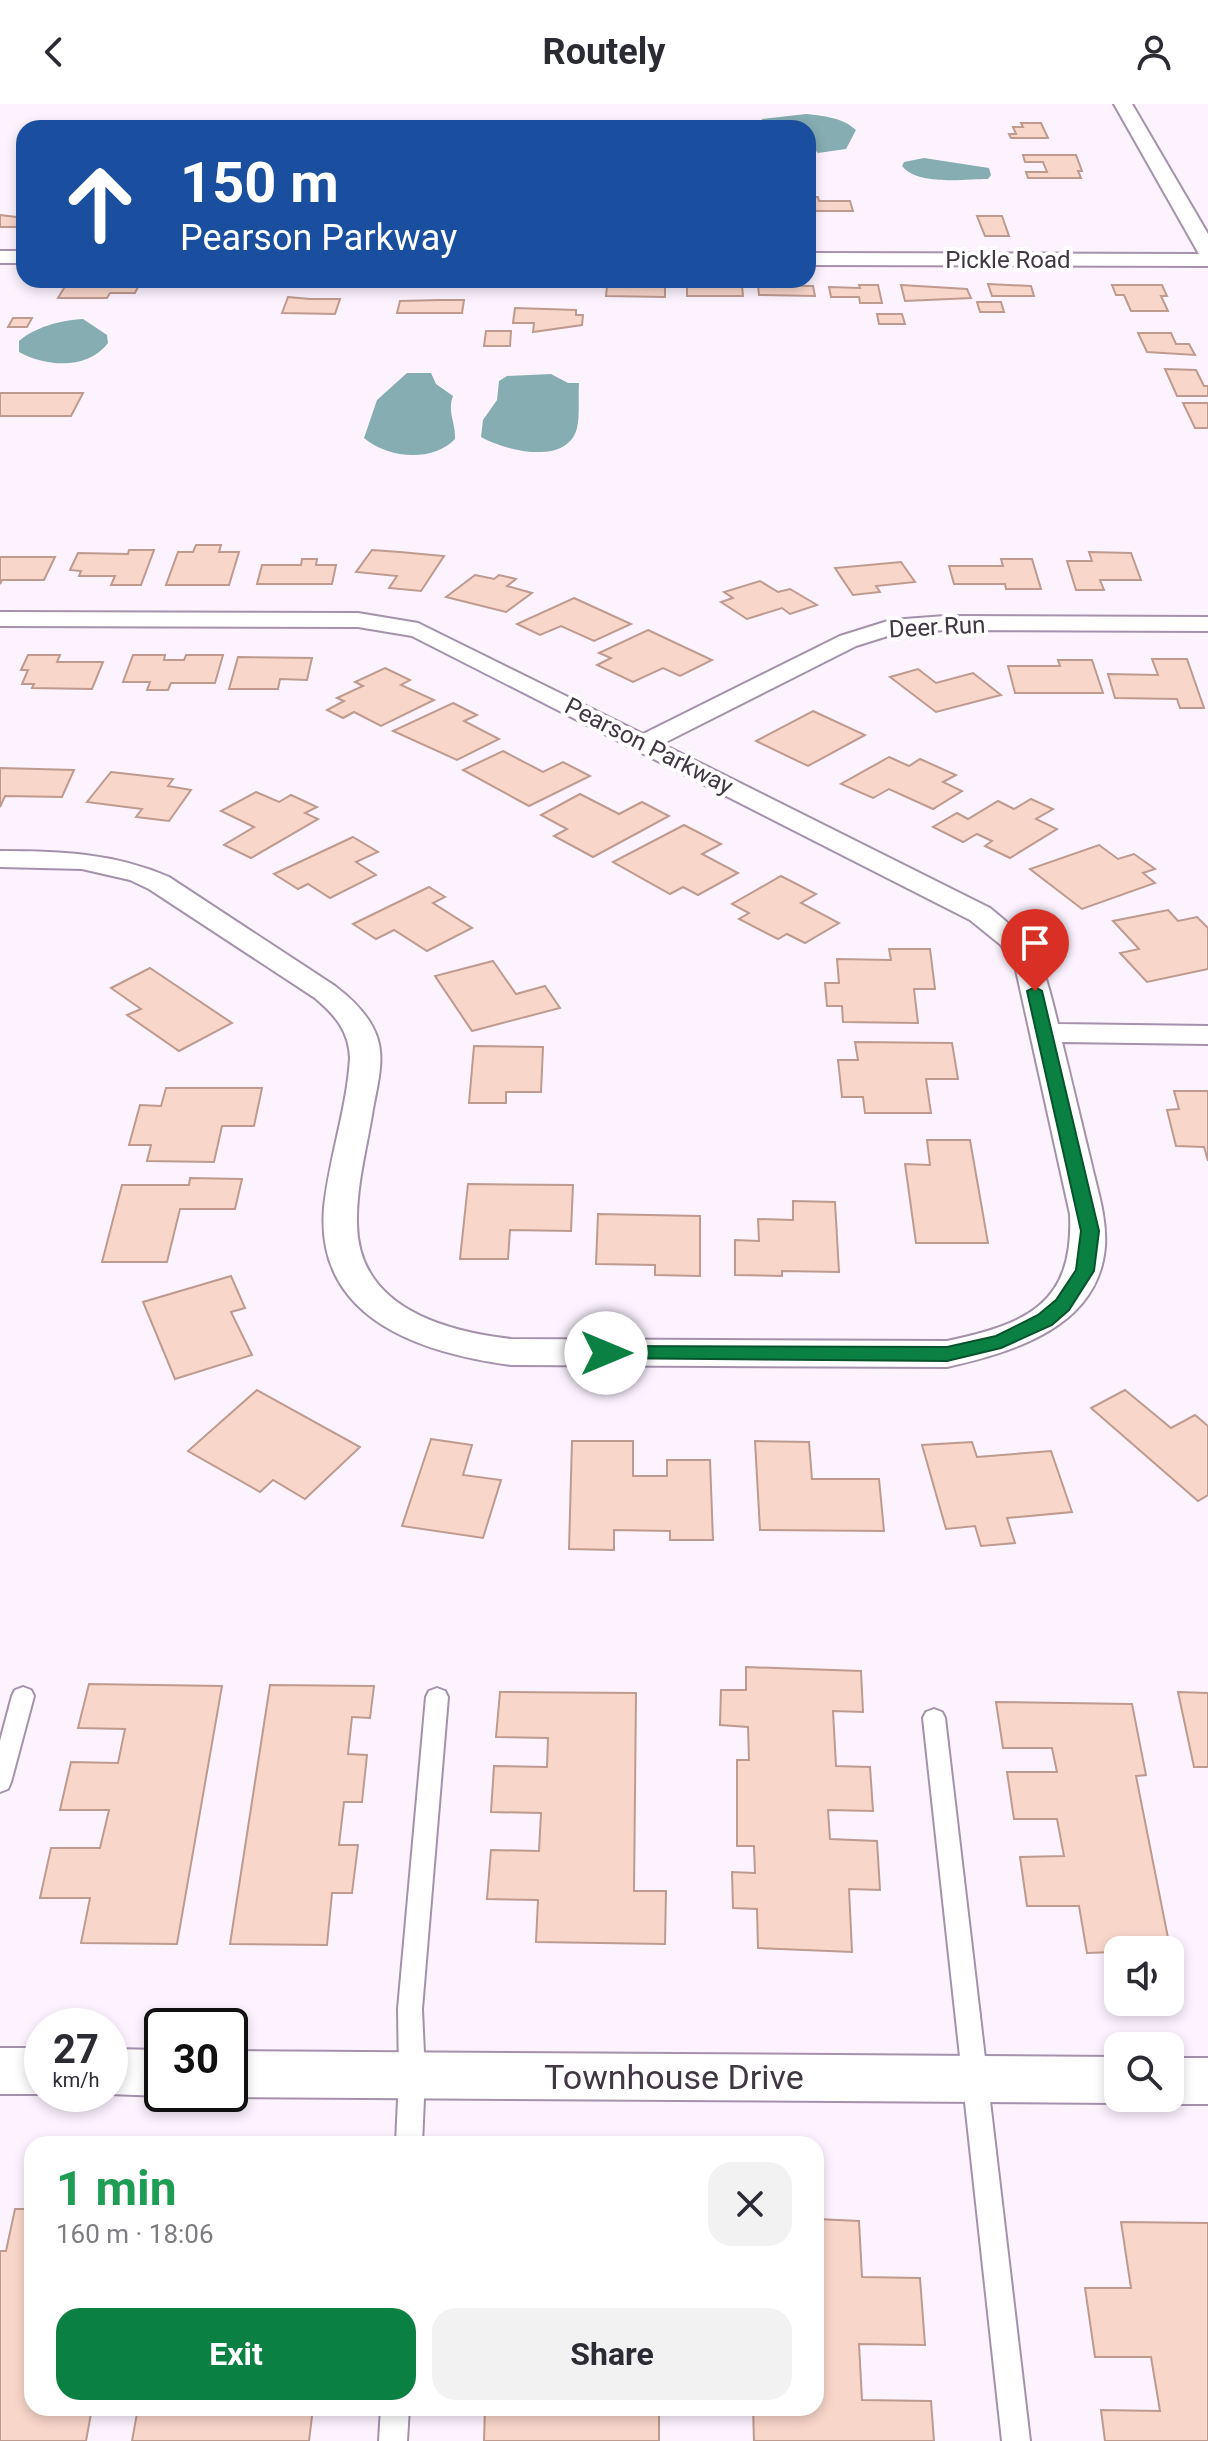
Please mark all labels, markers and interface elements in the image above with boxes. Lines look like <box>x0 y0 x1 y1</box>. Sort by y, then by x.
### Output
icon: back <box>32 30 76 74</box>
icon: person <box>1132 30 1176 74</box>
text: Routely <box>543 31 665 73</box>
text: 150 m <box>180 150 339 216</box>
icon: ahead <box>48 152 152 256</box>
text: Pearson Parkway <box>180 217 457 259</box>
street label: Pickle Road <box>945 246 1071 274</box>
street label: Deer Run <box>888 610 986 644</box>
street label: Pearson Parkway <box>560 692 738 801</box>
pin <box>1001 909 1069 991</box>
icon: arrive <box>1013 921 1057 965</box>
position arrow <box>564 1311 648 1395</box>
map controls <box>1104 1936 1184 2112</box>
button: sound <box>1104 1936 1184 2016</box>
speed limit sign: 30 <box>144 2008 248 2112</box>
text: 27 <box>53 2026 99 2073</box>
button: search <box>1104 2032 1184 2112</box>
street label: Townhouse Drive <box>544 2057 804 2097</box>
text: km/h <box>53 2068 99 2092</box>
text: 1 min <box>56 2160 177 2217</box>
button: close <box>708 2162 792 2246</box>
text: 160 m · 18:06 <box>56 2219 214 2249</box>
button: Exit <box>56 2308 416 2400</box>
button: Share <box>432 2308 792 2400</box>

